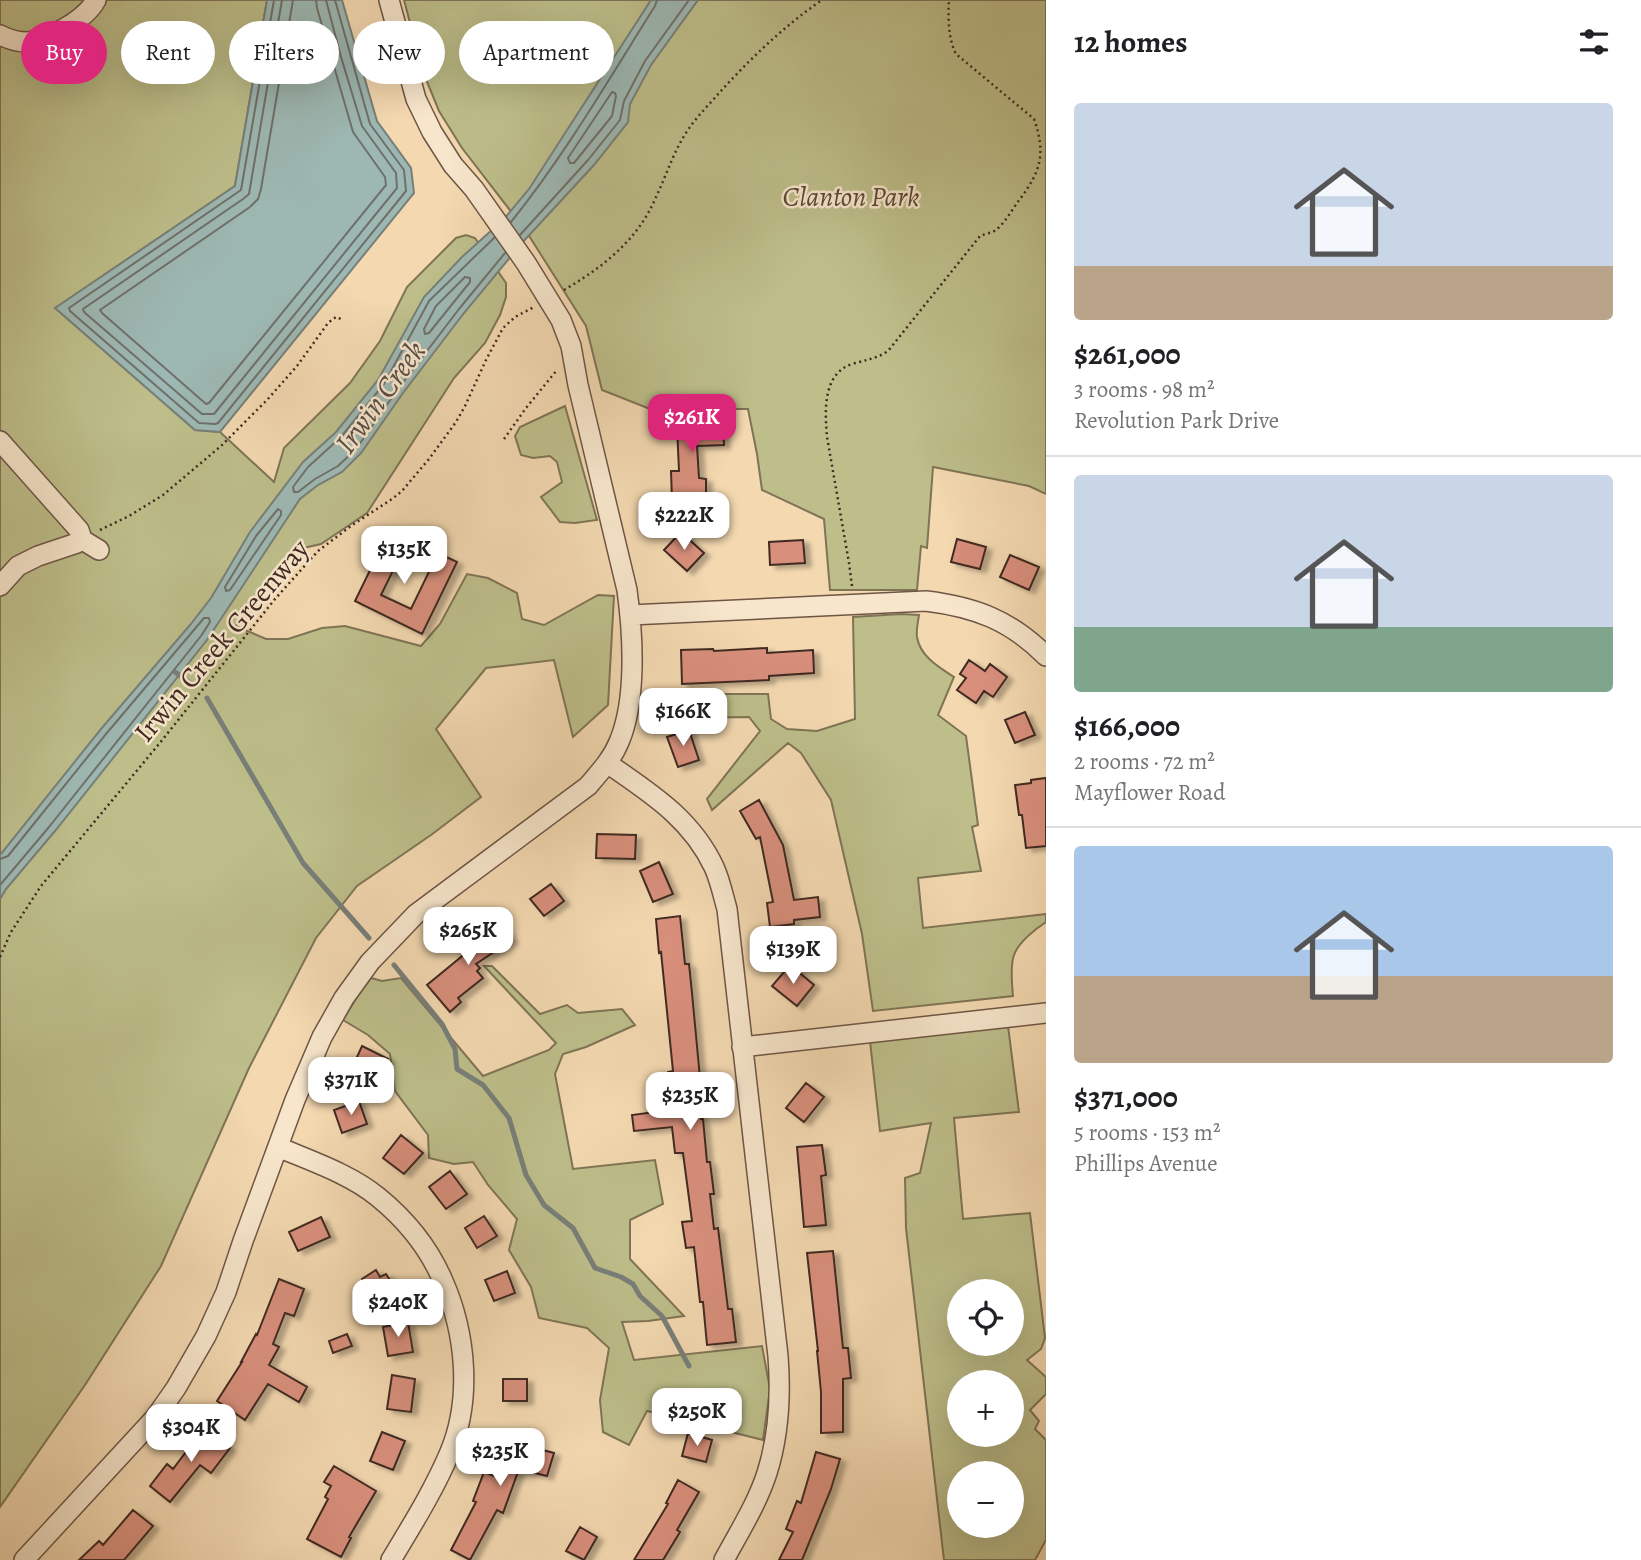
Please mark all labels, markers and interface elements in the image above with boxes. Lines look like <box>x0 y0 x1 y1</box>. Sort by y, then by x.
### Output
chip: Buy <box>21 21 107 84</box>
chip: Rent <box>121 21 215 84</box>
chip: Filters <box>229 21 339 84</box>
chip: New <box>353 21 445 84</box>
chip: Apartment <box>459 21 614 84</box>
text: 12 homes <box>1074 22 1187 62</box>
icon: filters <box>1575 23 1613 61</box>
icon: home <box>1281 149 1407 275</box>
park label: Clanton Park <box>783 178 919 216</box>
water label: Irwin Creek <box>325 332 435 462</box>
text: $261,000 <box>1074 334 1181 374</box>
text: 3 rooms · 98 m² <box>1074 374 1215 405</box>
pin: $261K <box>643 394 741 454</box>
text: $261K <box>664 401 720 432</box>
text: Revolution Park Drive <box>1074 405 1279 436</box>
pin: $222K <box>635 492 733 552</box>
text: $222K <box>654 499 714 530</box>
icon: home <box>1281 521 1407 647</box>
pin: $135K <box>355 526 453 586</box>
street label: Irwin Creek Greenway <box>126 531 318 750</box>
text: $135K <box>377 533 431 564</box>
pin: $166K <box>634 688 732 748</box>
text: $166K <box>655 695 711 726</box>
text: $166,000 <box>1074 706 1180 746</box>
text: 2 rooms · 72 m² <box>1074 746 1215 777</box>
text: Mayflower Road <box>1074 777 1225 808</box>
icon: home <box>1281 892 1407 1018</box>
pin: $265K <box>419 908 517 967</box>
text: $265K <box>439 914 497 945</box>
pin: $139K <box>744 926 842 986</box>
text: $139K <box>766 933 820 964</box>
pin: $371K <box>302 1058 400 1117</box>
text: $371K <box>324 1064 378 1095</box>
pin: $235K <box>641 1072 739 1132</box>
text: $371,000 <box>1074 1077 1178 1117</box>
text: $235K <box>662 1079 718 1110</box>
text: 5 rooms · 153 m² <box>1074 1117 1221 1148</box>
text: Phillips Avenue <box>1074 1148 1218 1179</box>
map controls <box>947 1279 1024 1538</box>
button: locate <box>947 1279 1024 1356</box>
pin: $240K <box>349 1280 447 1339</box>
text: $240K <box>368 1286 428 1317</box>
button: + <box>947 1370 1024 1447</box>
pin: $250K <box>648 1388 746 1448</box>
text: $250K <box>668 1395 726 1426</box>
pin: $304K <box>142 1404 240 1464</box>
text: $304K <box>162 1411 220 1442</box>
pin: $235K <box>451 1428 549 1488</box>
text: $235K <box>472 1435 528 1466</box>
button: − <box>947 1461 1024 1538</box>

